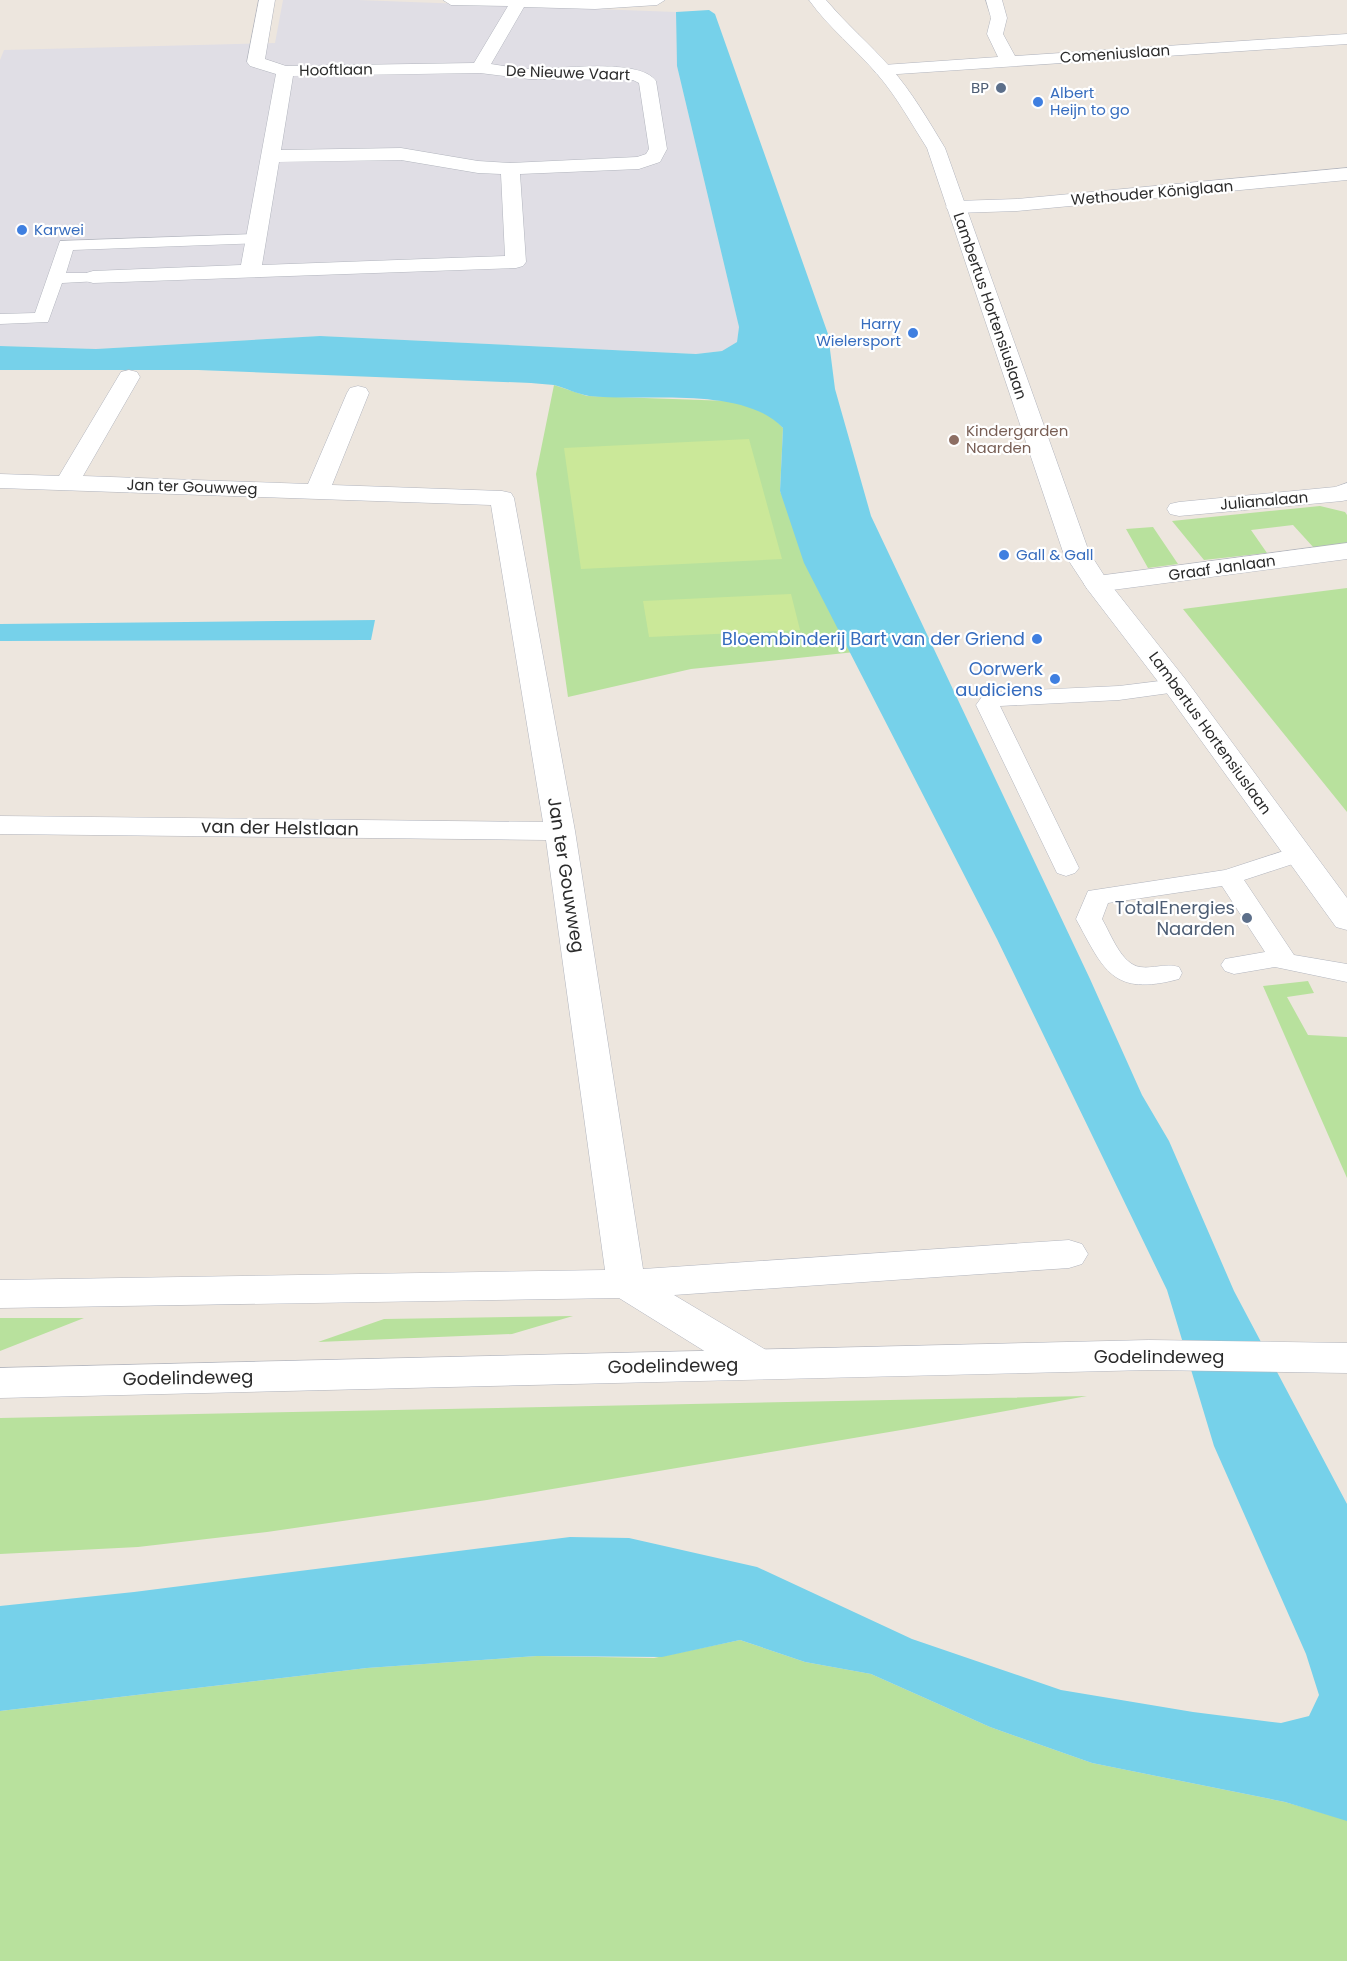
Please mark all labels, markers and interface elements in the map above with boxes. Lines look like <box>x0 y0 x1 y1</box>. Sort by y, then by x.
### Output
street label: Comeniuslaan <box>1059 39 1171 68</box>
street label: Hooftlaan <box>299 58 373 81</box>
street label: De Nieuwe Vaart <box>506 60 630 85</box>
place label: BP <box>971 77 989 98</box>
marker: BP <box>994 81 1008 95</box>
place label: Albert Heijn to go <box>1050 82 1130 120</box>
marker: Albert Heijn to go <box>1031 95 1045 109</box>
street label: Wethouder Königlaan <box>1070 175 1234 210</box>
street label: Lambertus Hortensiuslaan <box>949 210 1032 402</box>
place label: Karwei <box>34 219 84 240</box>
marker: Karwei <box>15 223 29 237</box>
place label: Harry Wielersport <box>816 313 902 351</box>
marker: Harry Wielersport <box>906 326 920 340</box>
place label: Kindergarden Naarden <box>966 420 1068 458</box>
marker: Kindergarden Naarden <box>947 433 961 447</box>
street label: Jan ter Gouwweg <box>126 474 258 499</box>
street label: Julianalaan <box>1219 486 1309 515</box>
place label: Gall & Gall <box>1016 544 1093 565</box>
marker: Gall & Gall <box>997 548 1011 562</box>
street label: Graaf Janlaan <box>1167 550 1277 585</box>
place label: Bloembinderij Bart van der Griend <box>722 626 1025 651</box>
marker: Bloembinderij Bart van der Griend <box>1030 632 1044 646</box>
street label: Lambertus Hortensiuslaan <box>1144 647 1277 818</box>
place label: Oorwerk audiciens <box>955 656 1044 702</box>
marker: Oorwerk audiciens <box>1048 672 1062 686</box>
street label: Jan ter Gouwweg <box>542 795 591 954</box>
street label: van der Helstlaan <box>201 814 359 841</box>
place label: TotalEnergies Naarden <box>1115 895 1235 941</box>
marker: TotalEnergies Naarden <box>1240 911 1254 925</box>
street label: Godelindeweg <box>1094 1344 1224 1369</box>
street label: Godelindeweg <box>607 1352 739 1379</box>
street label: Godelindeweg <box>122 1364 254 1391</box>

